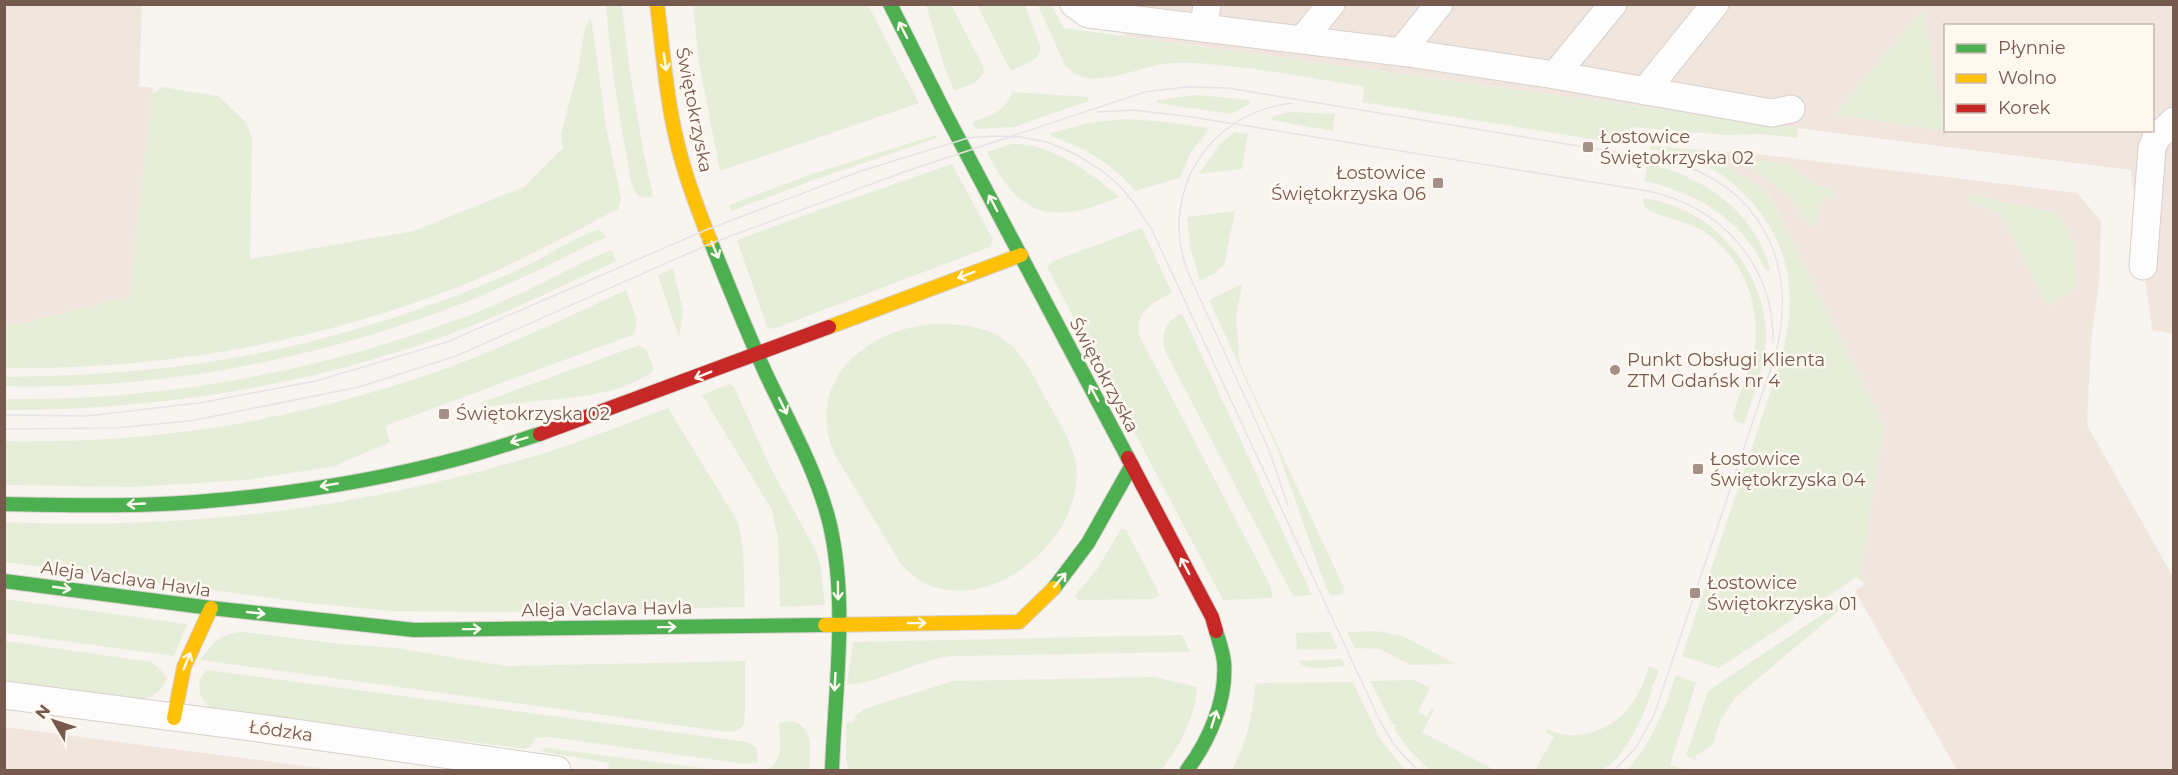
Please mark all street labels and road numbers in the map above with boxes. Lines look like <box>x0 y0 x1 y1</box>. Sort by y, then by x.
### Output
street label: Świętokrzyska <box>671 46 717 174</box>
street label: Świętokrzyska <box>1064 314 1144 436</box>
street label: Aleja Vaclava Havla <box>40 556 212 602</box>
street label: Aleja Vaclava Havla <box>521 597 693 621</box>
street label: Łódzka <box>248 716 314 746</box>

